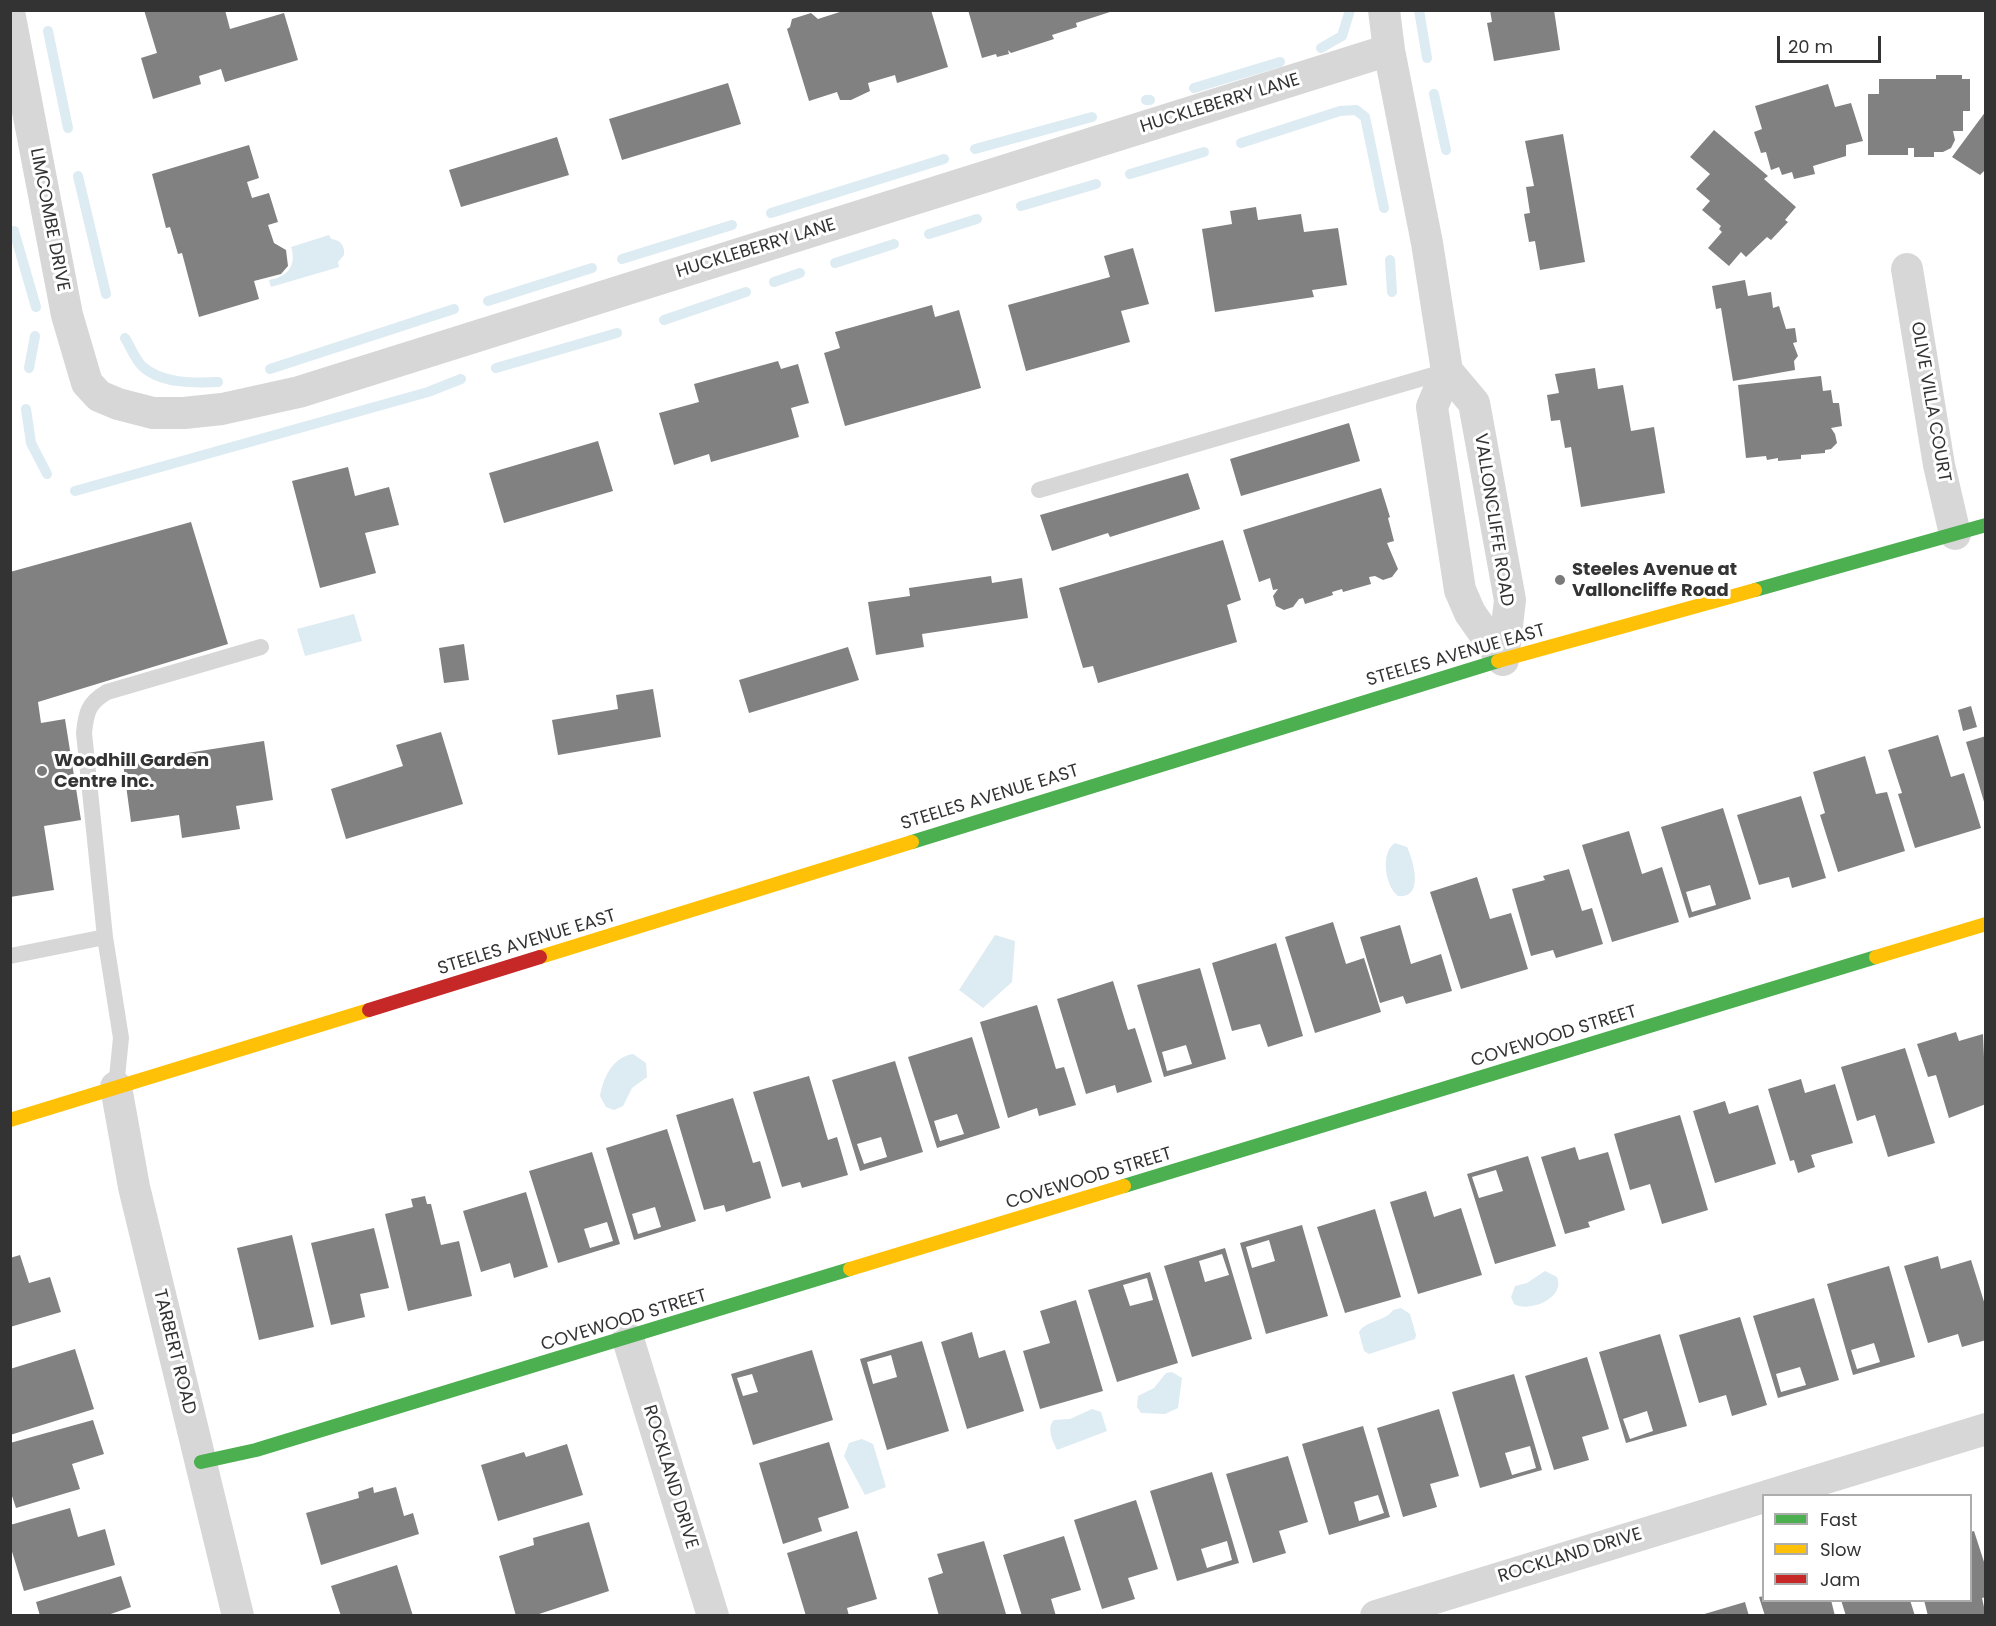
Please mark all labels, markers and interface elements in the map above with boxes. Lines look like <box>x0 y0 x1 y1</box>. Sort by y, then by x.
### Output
scale bar <box>1780 24 1884 62</box>
text: 20 m <box>1788 34 1833 59</box>
street label: HUCKLEBERRY LANE <box>1138 69 1302 139</box>
street label: LIMCOMBE DRIVE <box>24 146 74 294</box>
street label: HUCKLEBERRY LANE <box>674 214 838 284</box>
street label: OLIVE VILLA COURT <box>1905 320 1955 484</box>
street label: VALLONCLIFFE ROAD <box>1469 432 1517 608</box>
place label: Steeles Avenue at Valloncliffe Road <box>1572 559 1737 602</box>
marker: Steeles Avenue at Valloncliffe Road <box>1553 573 1567 587</box>
street label: STEELES AVENUE EAST <box>1364 620 1548 692</box>
place label: Woodhill Garden Centre Inc. <box>54 750 209 792</box>
street label: STEELES AVENUE EAST <box>898 761 1082 835</box>
marker: Woodhill Garden Centre Inc. <box>35 764 49 778</box>
street label: STEELES AVENUE EAST <box>435 906 619 980</box>
street label: COVEWOOD STREET <box>1468 1001 1640 1073</box>
street label: COVEWOOD STREET <box>1003 1143 1175 1215</box>
street label: COVEWOOD STREET <box>538 1285 710 1357</box>
street label: TARBERT ROAD <box>148 1287 200 1417</box>
street label: ROCKLAND DRIVE <box>638 1402 702 1552</box>
legend <box>1762 1494 1972 1602</box>
text: Fast <box>1820 1507 1857 1532</box>
street label: ROCKLAND DRIVE <box>1495 1524 1645 1588</box>
text: Slow <box>1820 1537 1861 1562</box>
text: Jam <box>1820 1567 1860 1592</box>

